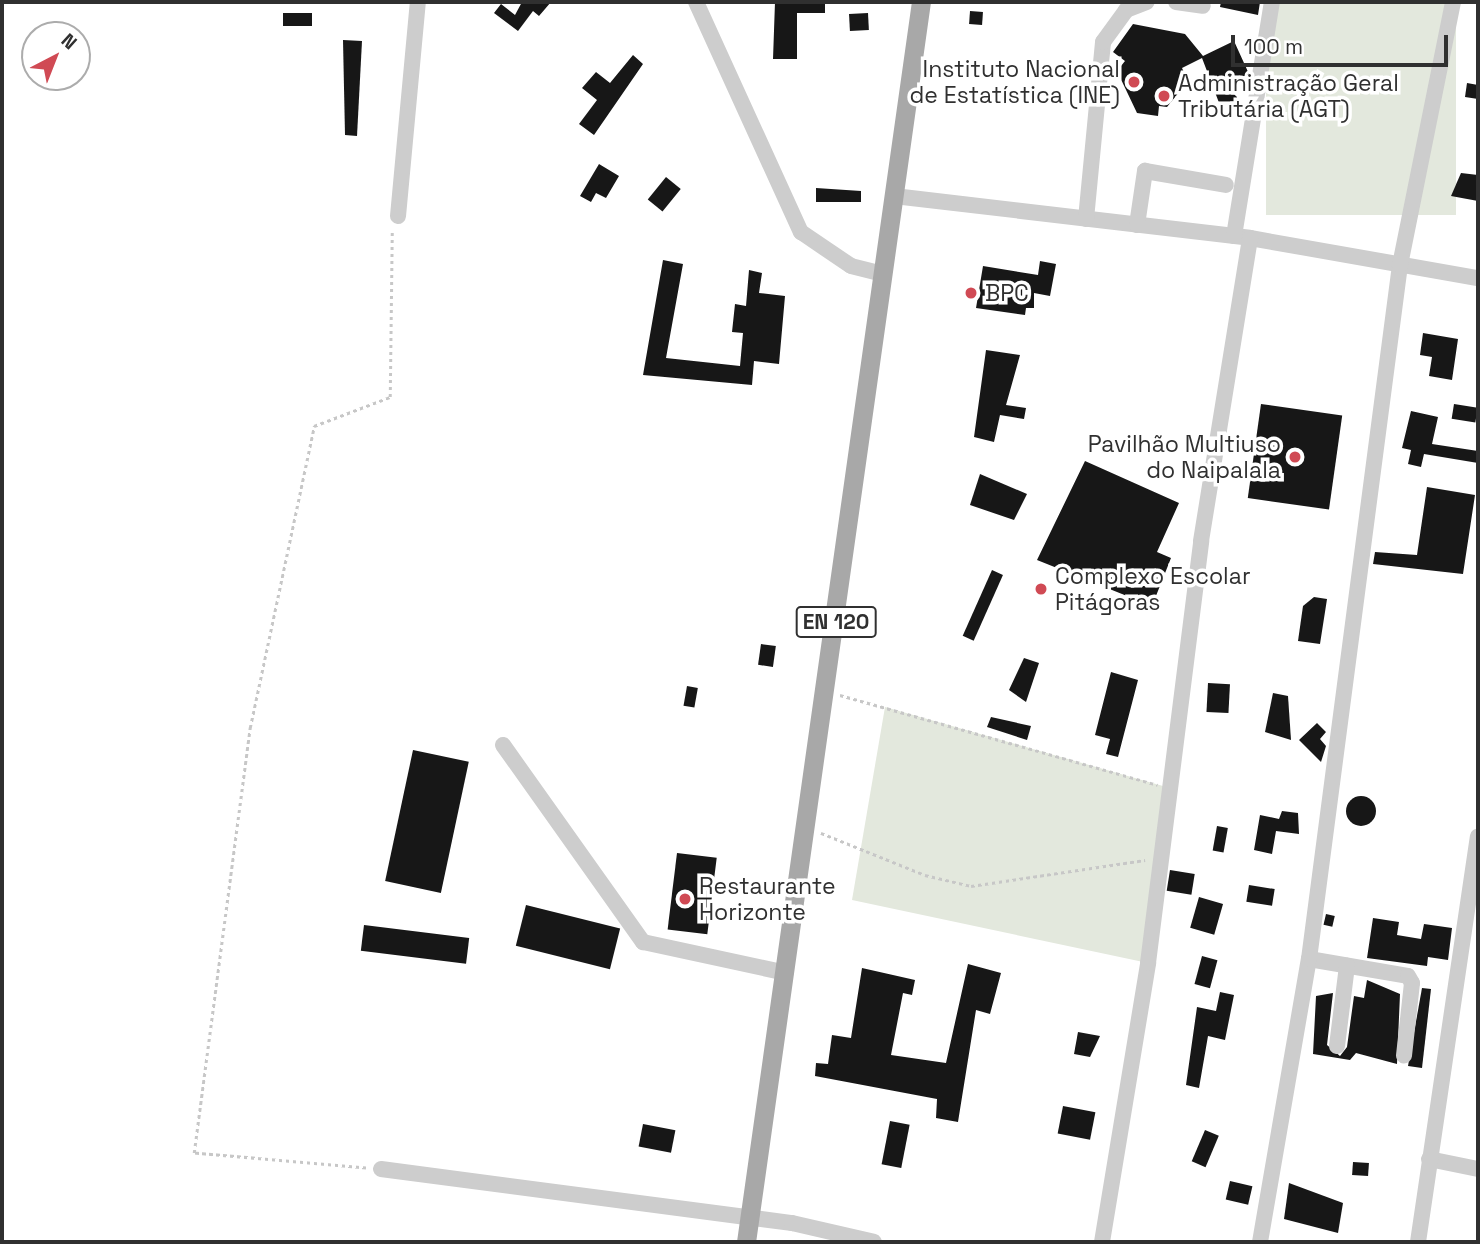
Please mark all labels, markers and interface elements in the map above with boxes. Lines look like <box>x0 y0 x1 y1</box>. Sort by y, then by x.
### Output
north arrow <box>21 21 91 91</box>
scale bar <box>1235 21 1452 65</box>
text: N <box>56 28 82 55</box>
text: 100 m <box>1244 33 1303 60</box>
place label: Instituto Nacional de Estatística (INE) <box>909 55 1120 109</box>
place label: Administração Geral Tributária (AGT) <box>1178 69 1399 123</box>
marker: Instituto Nacional de Estatística (INE) <box>1126 74 1142 90</box>
marker: Administração Geral Tributária (AGT) <box>1156 88 1172 104</box>
place label: BPC <box>985 279 1029 307</box>
marker: BPC <box>963 285 979 301</box>
place label: Pavilhão Multiuso do Naipalala <box>1088 430 1281 484</box>
marker: Pavilhão Multiuso do Naipalala <box>1287 449 1303 465</box>
place label: Complexo Escolar Pitágoras <box>1055 562 1251 616</box>
marker: Complexo Escolar Pitágoras <box>1033 581 1049 597</box>
road number: EN 120 <box>794 604 878 640</box>
place label: Restaurante Horizonte <box>699 872 836 926</box>
marker: Restaurante Horizonte <box>677 891 693 907</box>

